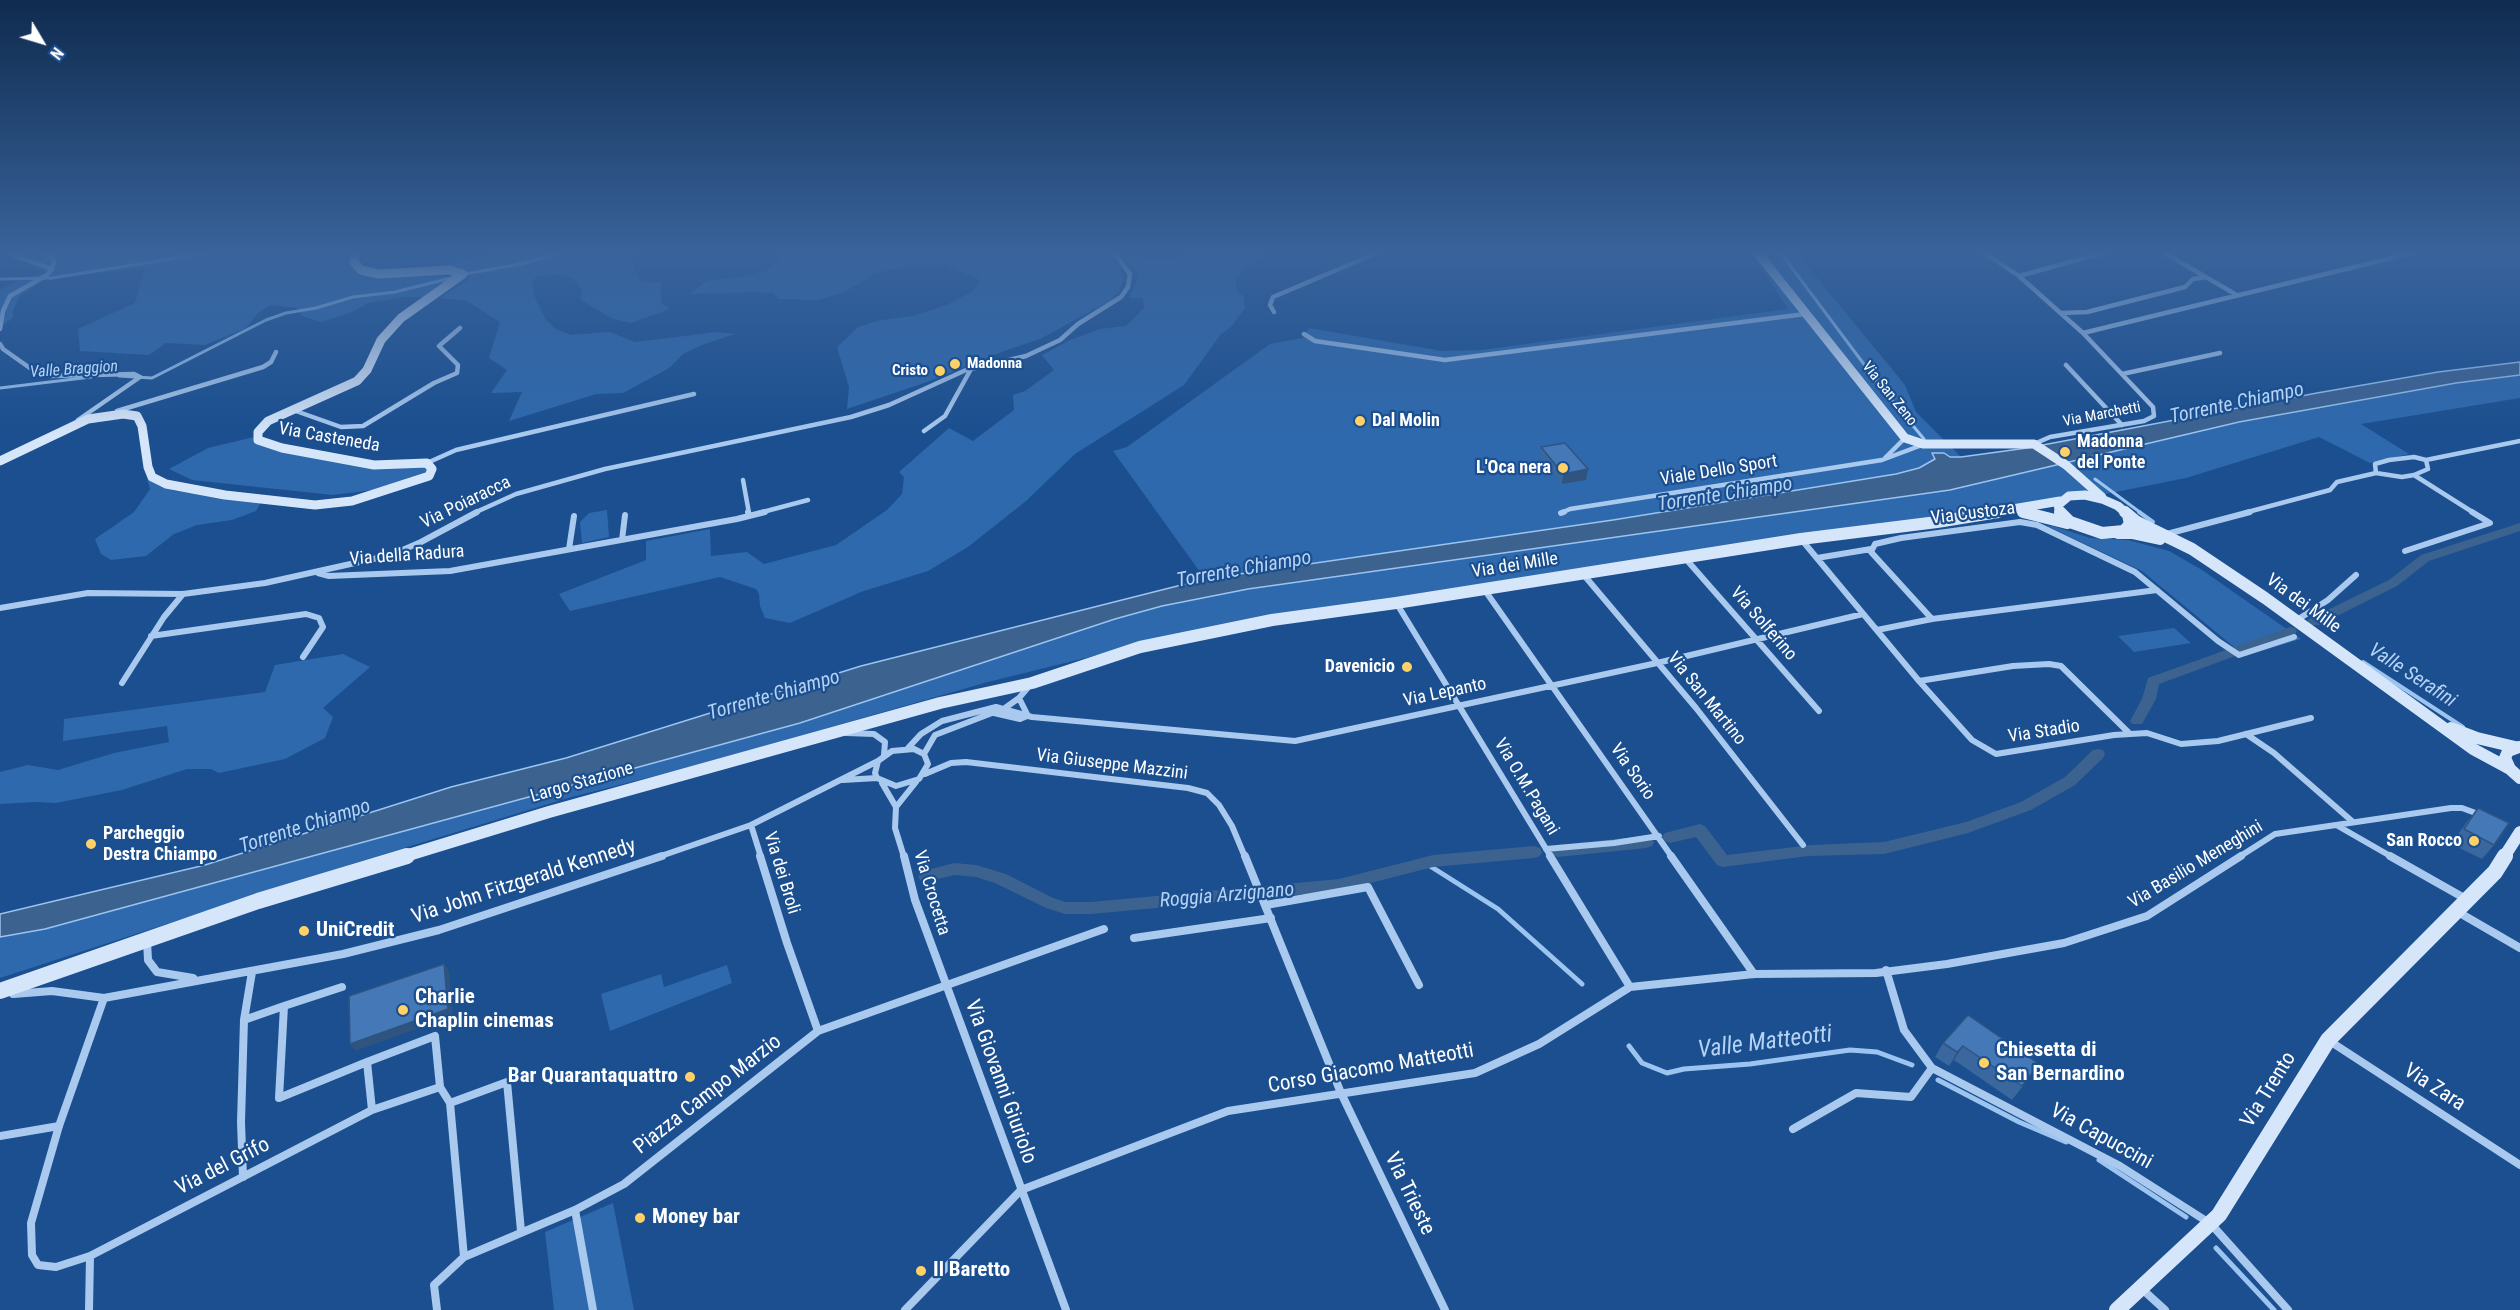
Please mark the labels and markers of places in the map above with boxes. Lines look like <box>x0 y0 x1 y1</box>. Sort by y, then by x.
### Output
place label: Madonna <box>967 355 1022 373</box>
marker: Madonna <box>948 357 962 371</box>
place label: Cristo <box>892 362 928 380</box>
marker: Cristo <box>933 364 947 378</box>
place label: Dal Molin <box>1372 410 1440 432</box>
marker: Dal Molin <box>1353 414 1367 428</box>
place label: Madonna del Ponte <box>2077 431 2145 474</box>
marker: Madonna del Ponte <box>2058 445 2072 459</box>
place label: L'Oca nera <box>1476 457 1551 479</box>
marker: L'Oca nera <box>1556 461 1570 475</box>
place label: Davenicio <box>1325 656 1395 678</box>
marker: Davenicio <box>1400 660 1414 674</box>
place label: Parcheggio Destra Chiampo <box>103 823 217 866</box>
place label: San Rocco <box>2386 830 2462 852</box>
marker: San Rocco <box>2467 834 2481 848</box>
marker: Parcheggio Destra Chiampo <box>84 837 98 851</box>
place label: UniCredit <box>316 918 395 944</box>
marker: UniCredit <box>297 924 311 938</box>
place label: Charlie Chaplin cinemas <box>415 985 554 1035</box>
marker: Charlie Chaplin cinemas <box>396 1003 410 1017</box>
place label: Chiesetta di San Bernardino <box>1996 1038 2125 1088</box>
marker: Chiesetta di San Bernardino <box>1977 1056 1991 1070</box>
place label: Bar Quarantaquattro <box>508 1064 678 1090</box>
marker: Bar Quarantaquattro <box>683 1070 697 1084</box>
place label: Money bar <box>652 1205 740 1231</box>
marker: Money bar <box>633 1211 647 1225</box>
place label: Il Baretto <box>933 1258 1010 1284</box>
marker: Il Baretto <box>914 1264 928 1278</box>

